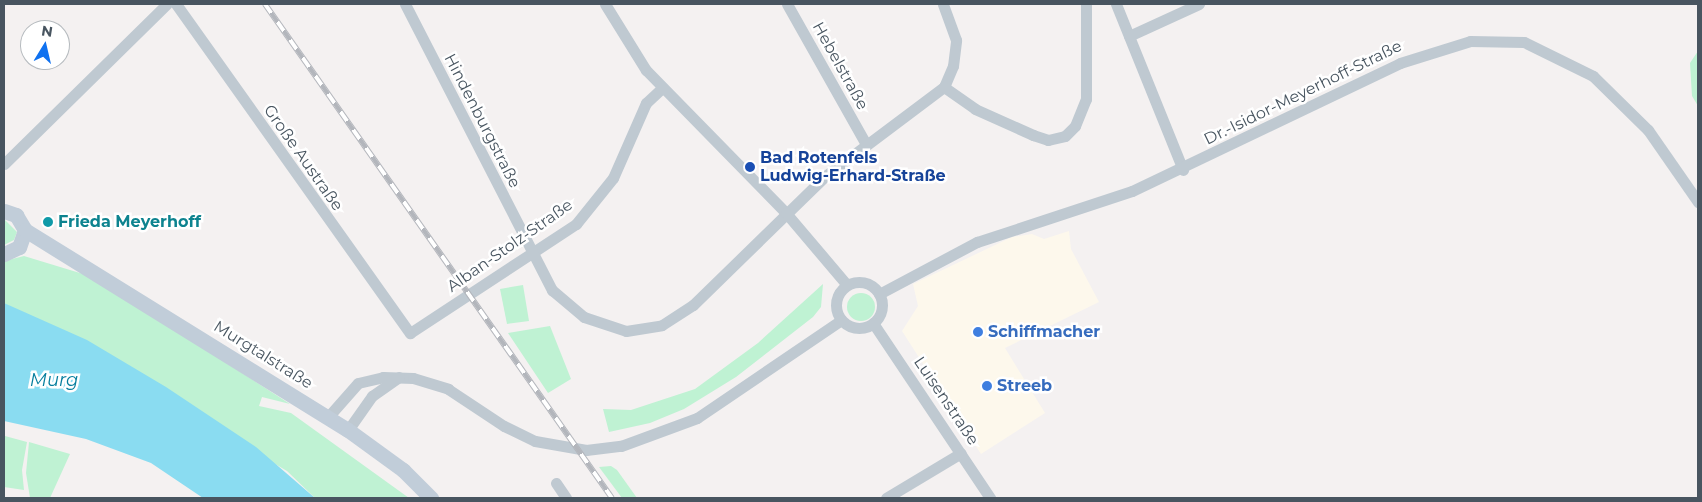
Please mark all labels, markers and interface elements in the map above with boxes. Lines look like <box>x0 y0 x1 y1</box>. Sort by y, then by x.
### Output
street label: Hebelstraße <box>808 19 872 113</box>
north arrow <box>20 20 70 70</box>
text: N <box>40 21 54 41</box>
street label: Dr.-Isidor-Meyerhoff-Straße <box>1201 37 1405 149</box>
street label: Hindenburgstraße <box>440 51 524 191</box>
street label: Große Austraße <box>259 101 347 215</box>
place label: Bad Rotenfels Ludwig-Erhard-Straße <box>760 148 946 186</box>
marker: Bad Rotenfels Ludwig-Erhard-Straße <box>744 161 756 173</box>
street label: Alban-Stolz-Straße <box>444 195 576 297</box>
place label: Frieda Meyerhoff <box>58 212 201 232</box>
marker: Frieda Meyerhoff <box>42 216 54 228</box>
street label: Murgtalstraße <box>210 317 316 393</box>
place label: Schiffmacher <box>988 322 1100 342</box>
marker: Schiffmacher <box>972 326 984 338</box>
street label: Luisenstraße <box>909 353 983 449</box>
water label: Murg <box>30 369 78 391</box>
place label: Streeb <box>997 376 1052 396</box>
marker: Streeb <box>981 380 993 392</box>

